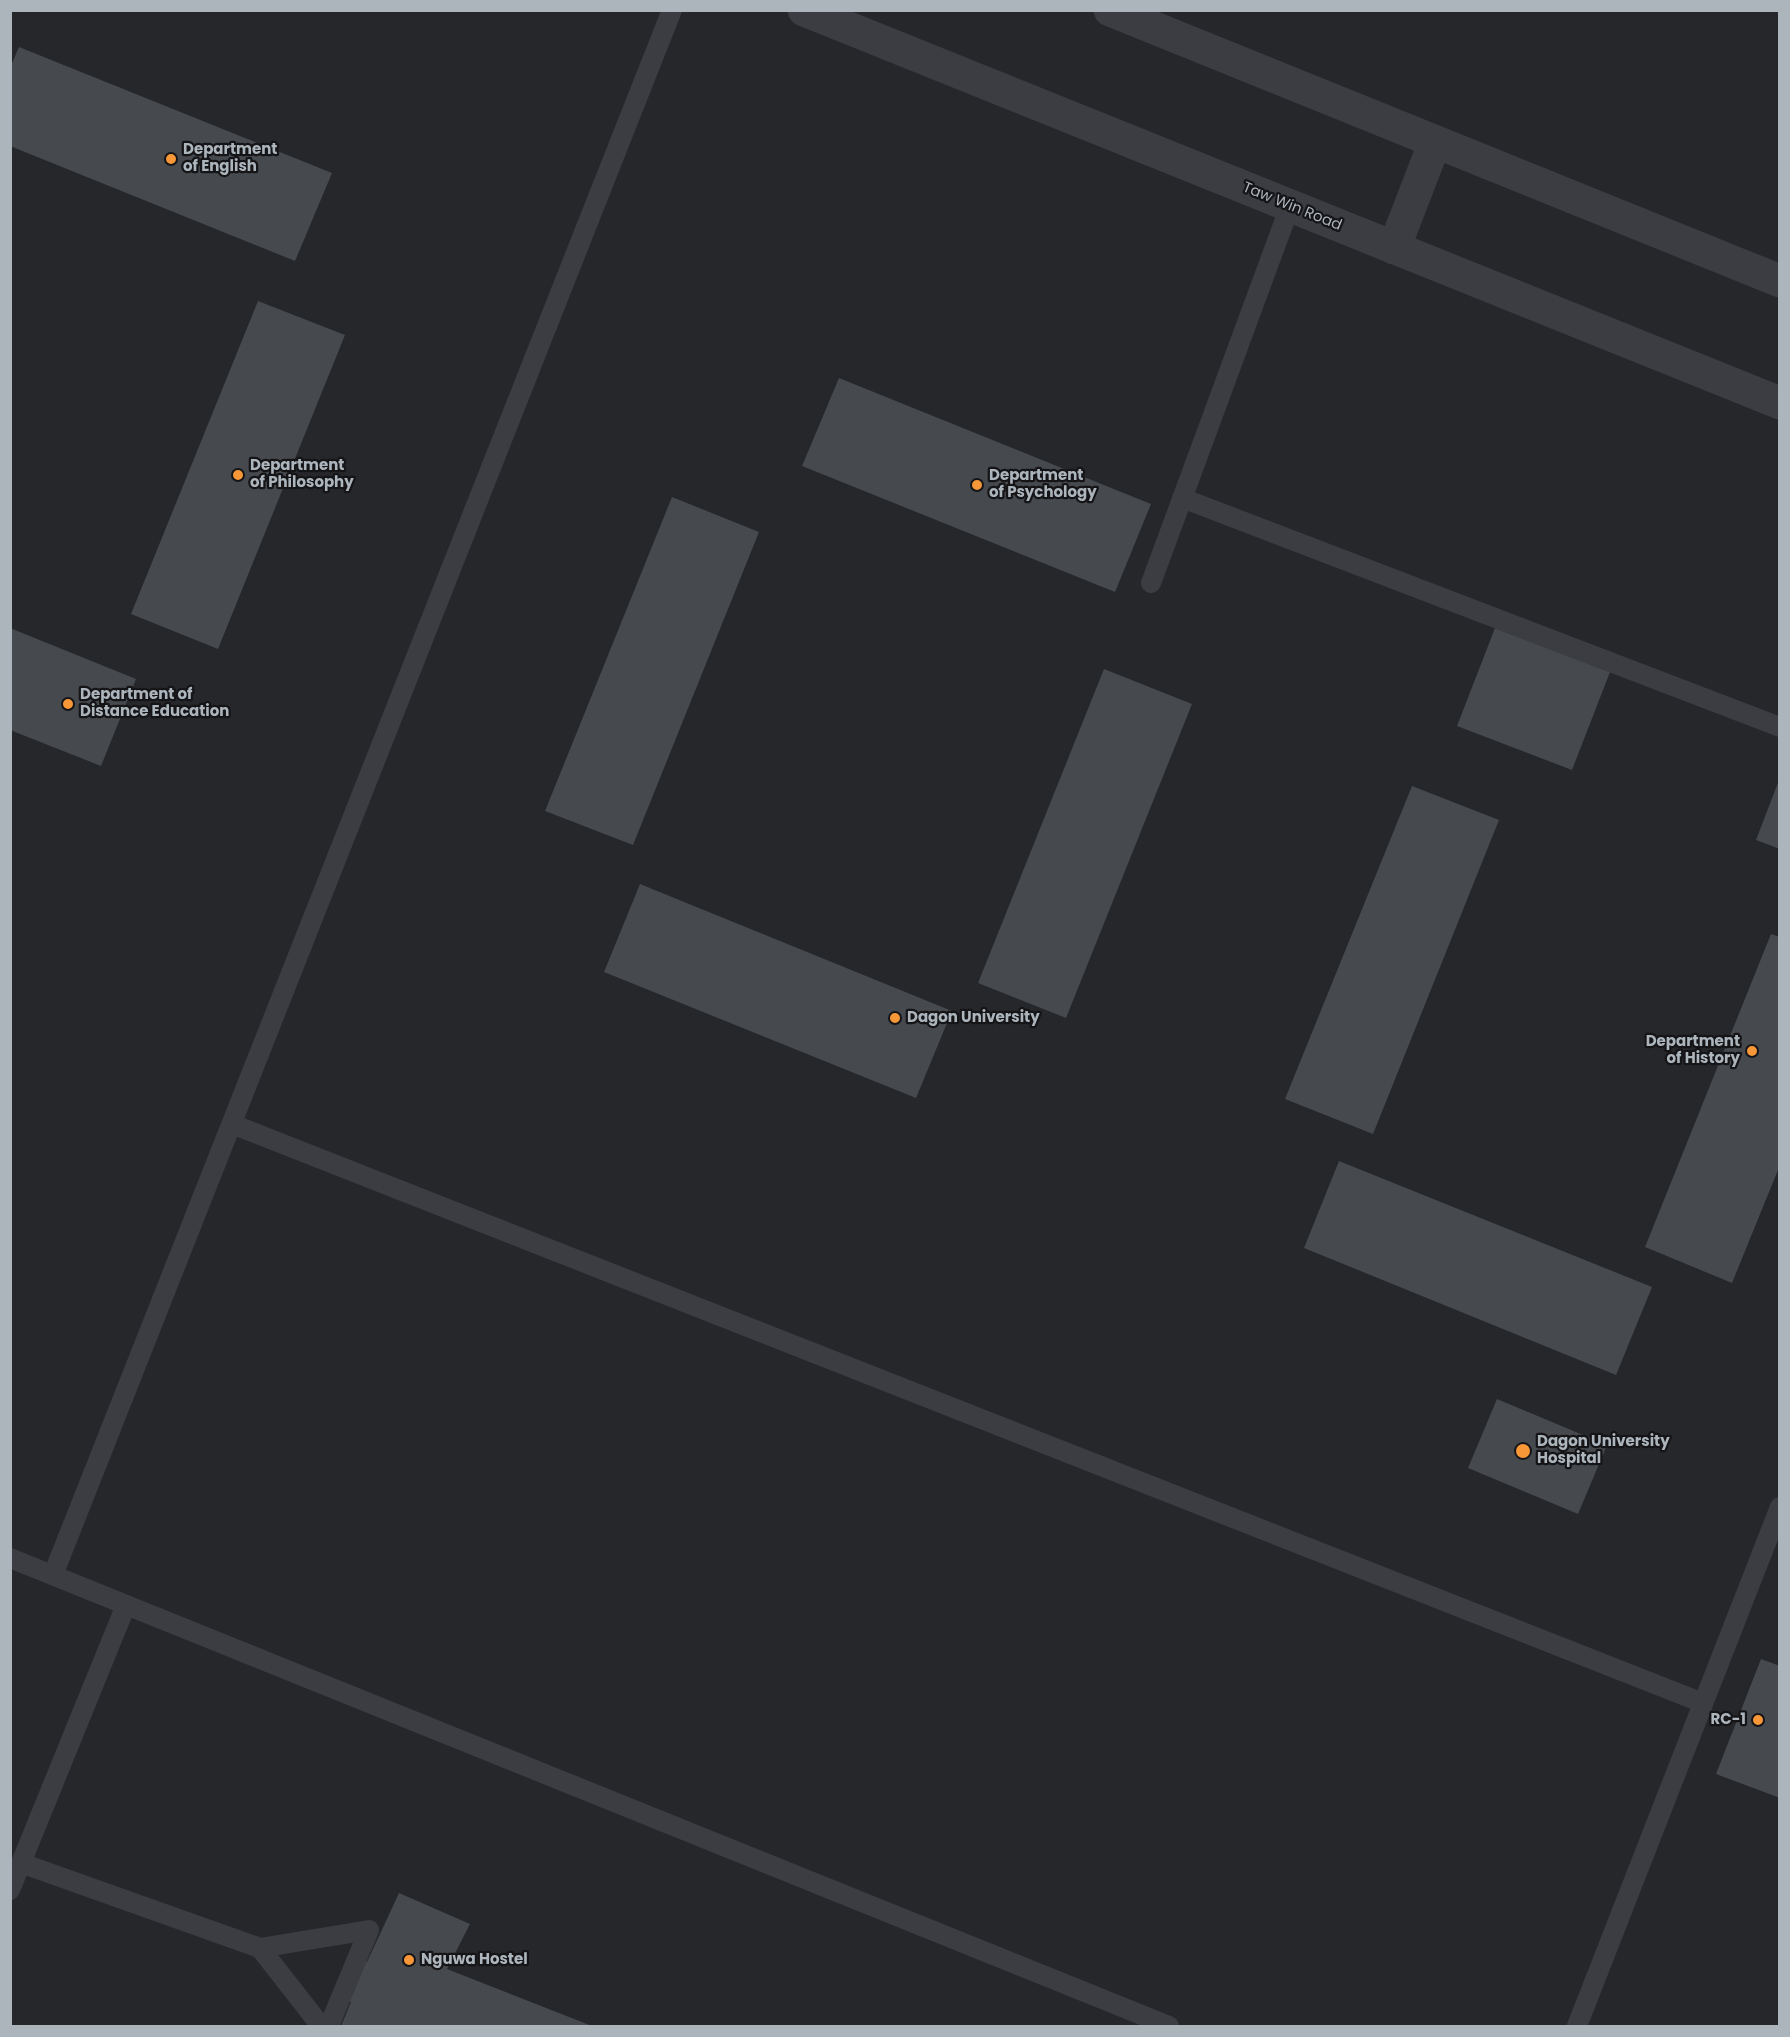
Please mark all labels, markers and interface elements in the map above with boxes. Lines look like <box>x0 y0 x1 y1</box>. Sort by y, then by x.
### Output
place label: Department of English <box>183 141 277 176</box>
marker: Department of English <box>164 152 178 166</box>
street label: Taw Win Road <box>1240 179 1344 235</box>
place label: Department of Philosophy <box>250 457 354 492</box>
place label: Department of Psychology <box>989 467 1097 502</box>
marker: Department of Philosophy <box>231 468 245 482</box>
marker: Department of Psychology <box>970 478 984 492</box>
place label: Department of Distance Education <box>80 686 229 721</box>
marker: Department of Distance Education <box>61 697 75 711</box>
place label: Dagon University <box>907 1009 1040 1027</box>
marker: Dagon University <box>888 1011 902 1025</box>
place label: Department of History <box>1646 1033 1740 1068</box>
marker: Department of History <box>1745 1044 1759 1058</box>
place label: Dagon University Hospital <box>1537 1433 1670 1468</box>
marker: Dagon University Hospital <box>1514 1442 1532 1460</box>
place label: RC-1 <box>1710 1711 1746 1729</box>
marker: RC-1 <box>1751 1713 1765 1727</box>
place label: Nguwa Hostel <box>421 1951 528 1969</box>
marker: Nguwa Hostel <box>402 1953 416 1967</box>

